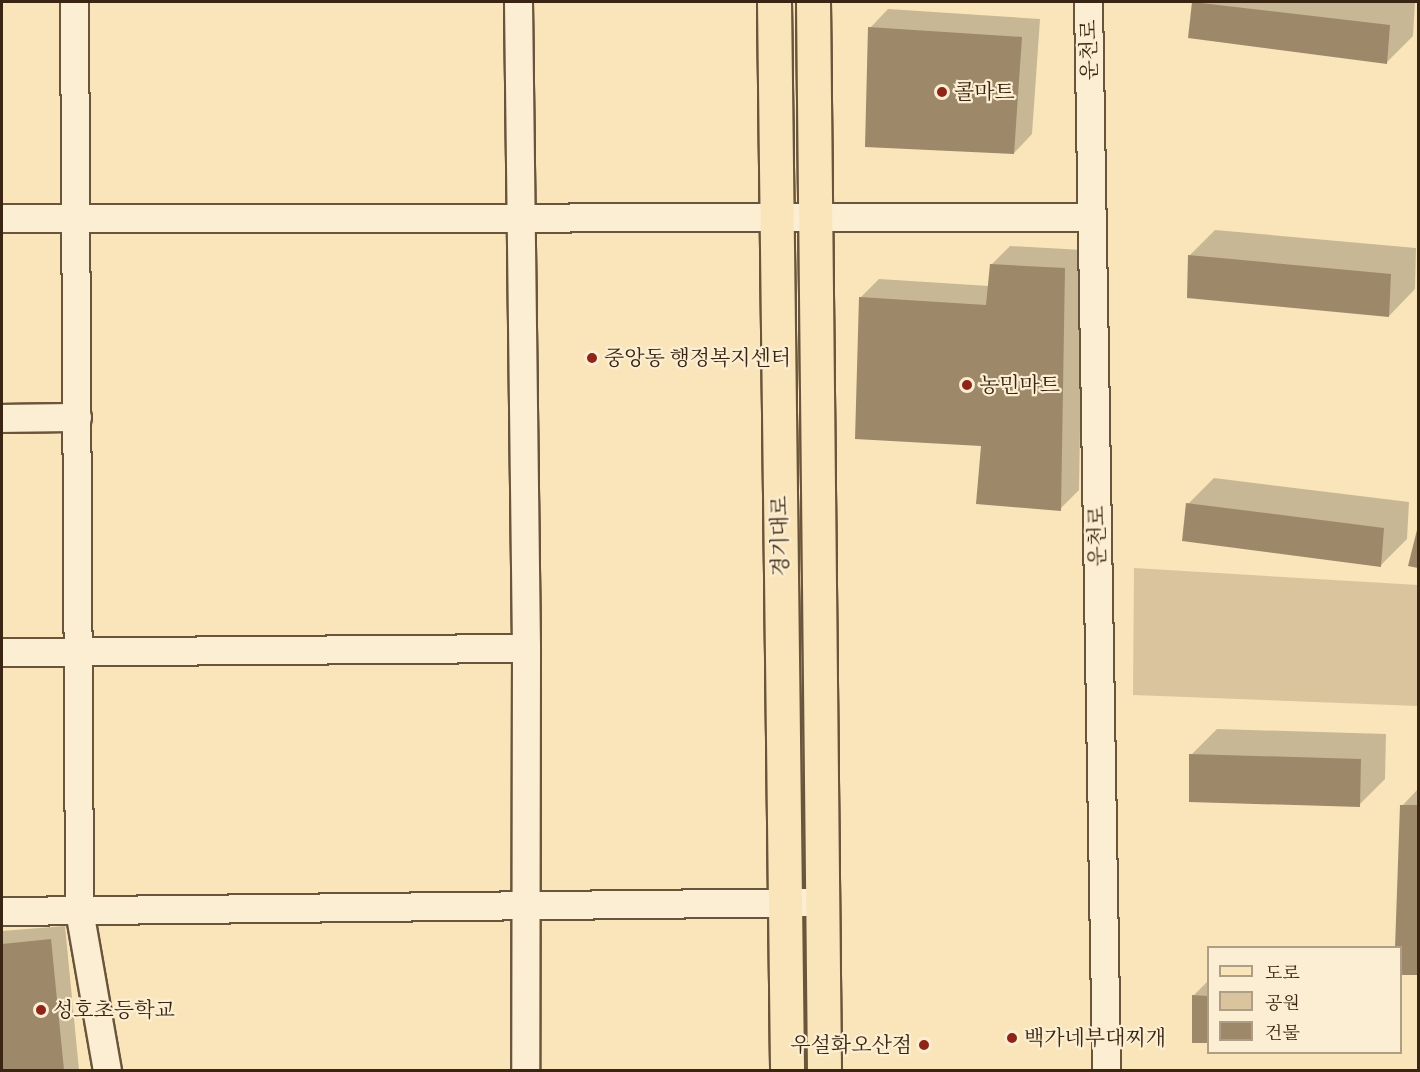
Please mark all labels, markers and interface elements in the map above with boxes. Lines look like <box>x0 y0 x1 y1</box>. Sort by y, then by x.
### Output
street label: 운천로 <box>1076 19 1102 81</box>
place label: 콜마트 <box>954 79 1015 105</box>
marker: 콜마트 <box>935 85 949 99</box>
place label: 중앙동 행정복지센터 <box>604 345 791 371</box>
marker: 중앙동 행정복지센터 <box>585 351 599 365</box>
place label: 농민마트 <box>979 372 1060 398</box>
marker: 농민마트 <box>960 378 974 392</box>
street label: 경기대로 <box>767 495 793 577</box>
street label: 운천로 <box>1084 505 1110 567</box>
legend <box>1207 946 1402 1054</box>
text: 도로 <box>1265 962 1300 984</box>
text: 공원 <box>1265 992 1300 1014</box>
place label: 성호초등학교 <box>53 997 175 1023</box>
marker: 성호초등학교 <box>34 1003 48 1017</box>
text: 건물 <box>1265 1022 1300 1044</box>
place label: 백가네부대찌개 <box>1024 1025 1166 1051</box>
marker: 백가네부대찌개 <box>1005 1031 1019 1045</box>
place label: 우설화오산점 <box>790 1032 912 1058</box>
marker: 우설화오산점 <box>917 1038 931 1052</box>

